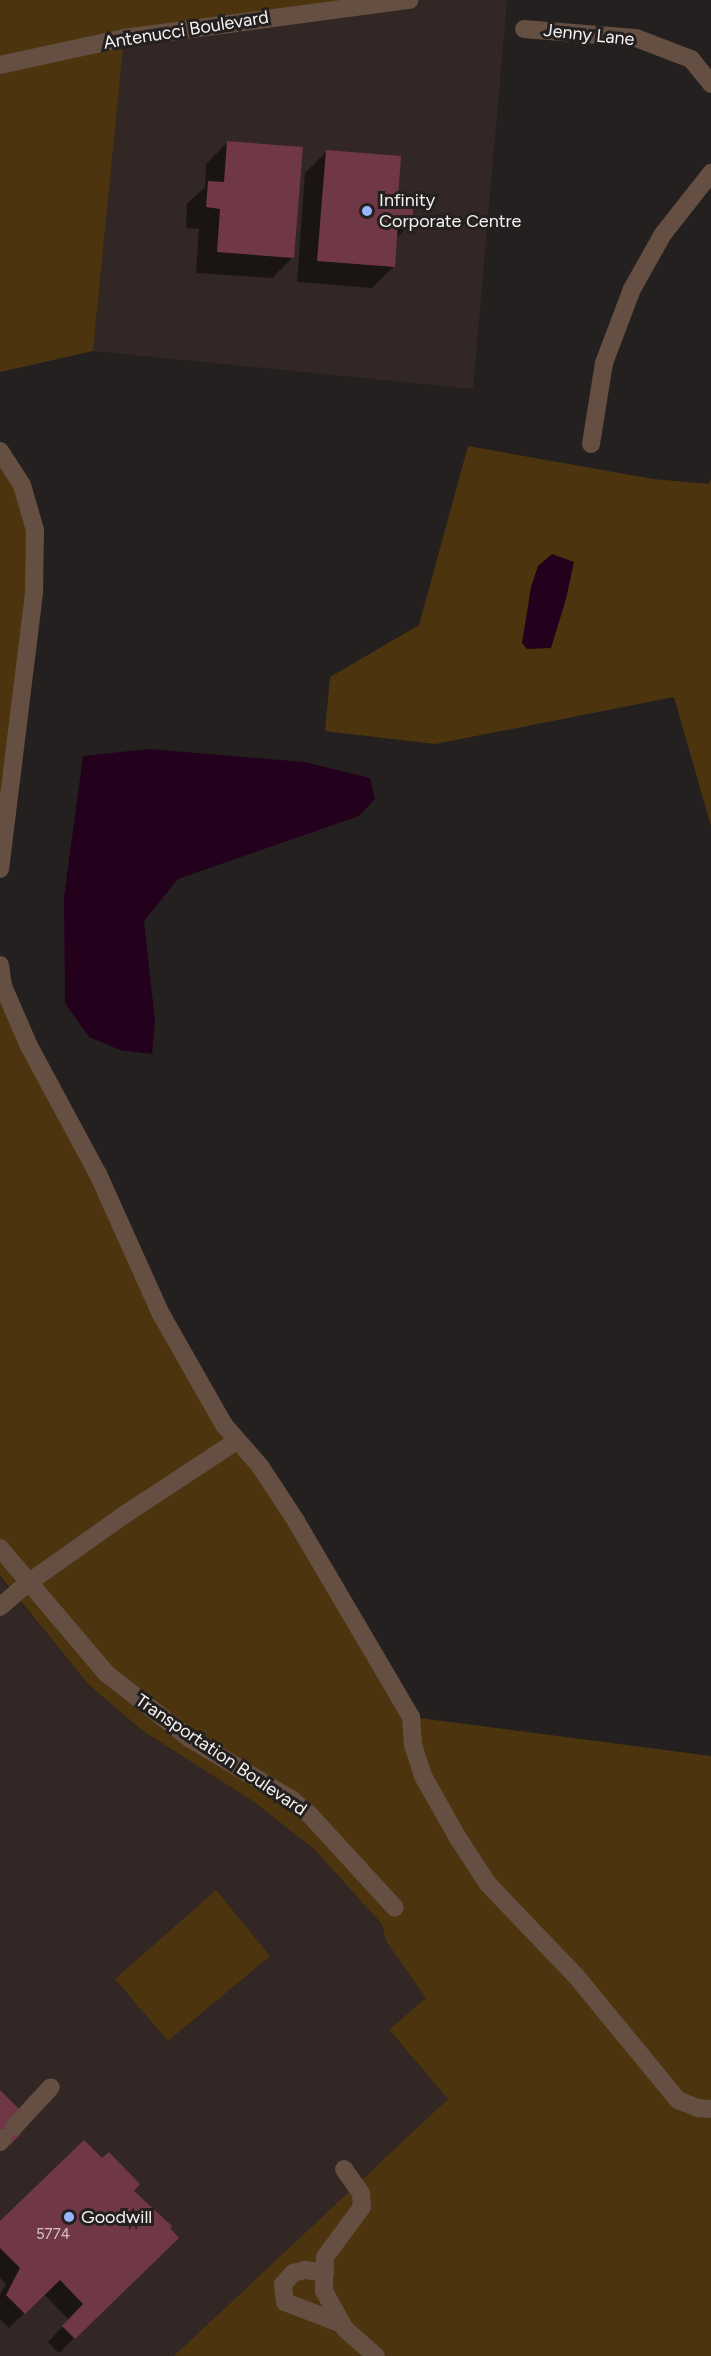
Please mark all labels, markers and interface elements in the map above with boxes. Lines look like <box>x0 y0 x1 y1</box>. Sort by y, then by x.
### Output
street label: Antenucci Boulevard <box>102 6 270 54</box>
street label: Jenny Lane <box>542 19 636 51</box>
place label: Infinity Corporate Centre <box>379 190 521 232</box>
marker: Infinity Corporate Centre <box>360 204 374 218</box>
street label: Transportation Boulevard <box>131 1690 311 1820</box>
place label: Goodwill <box>81 2206 152 2228</box>
marker: Goodwill <box>62 2210 76 2224</box>
house number: 5774 <box>36 2226 70 2244</box>

